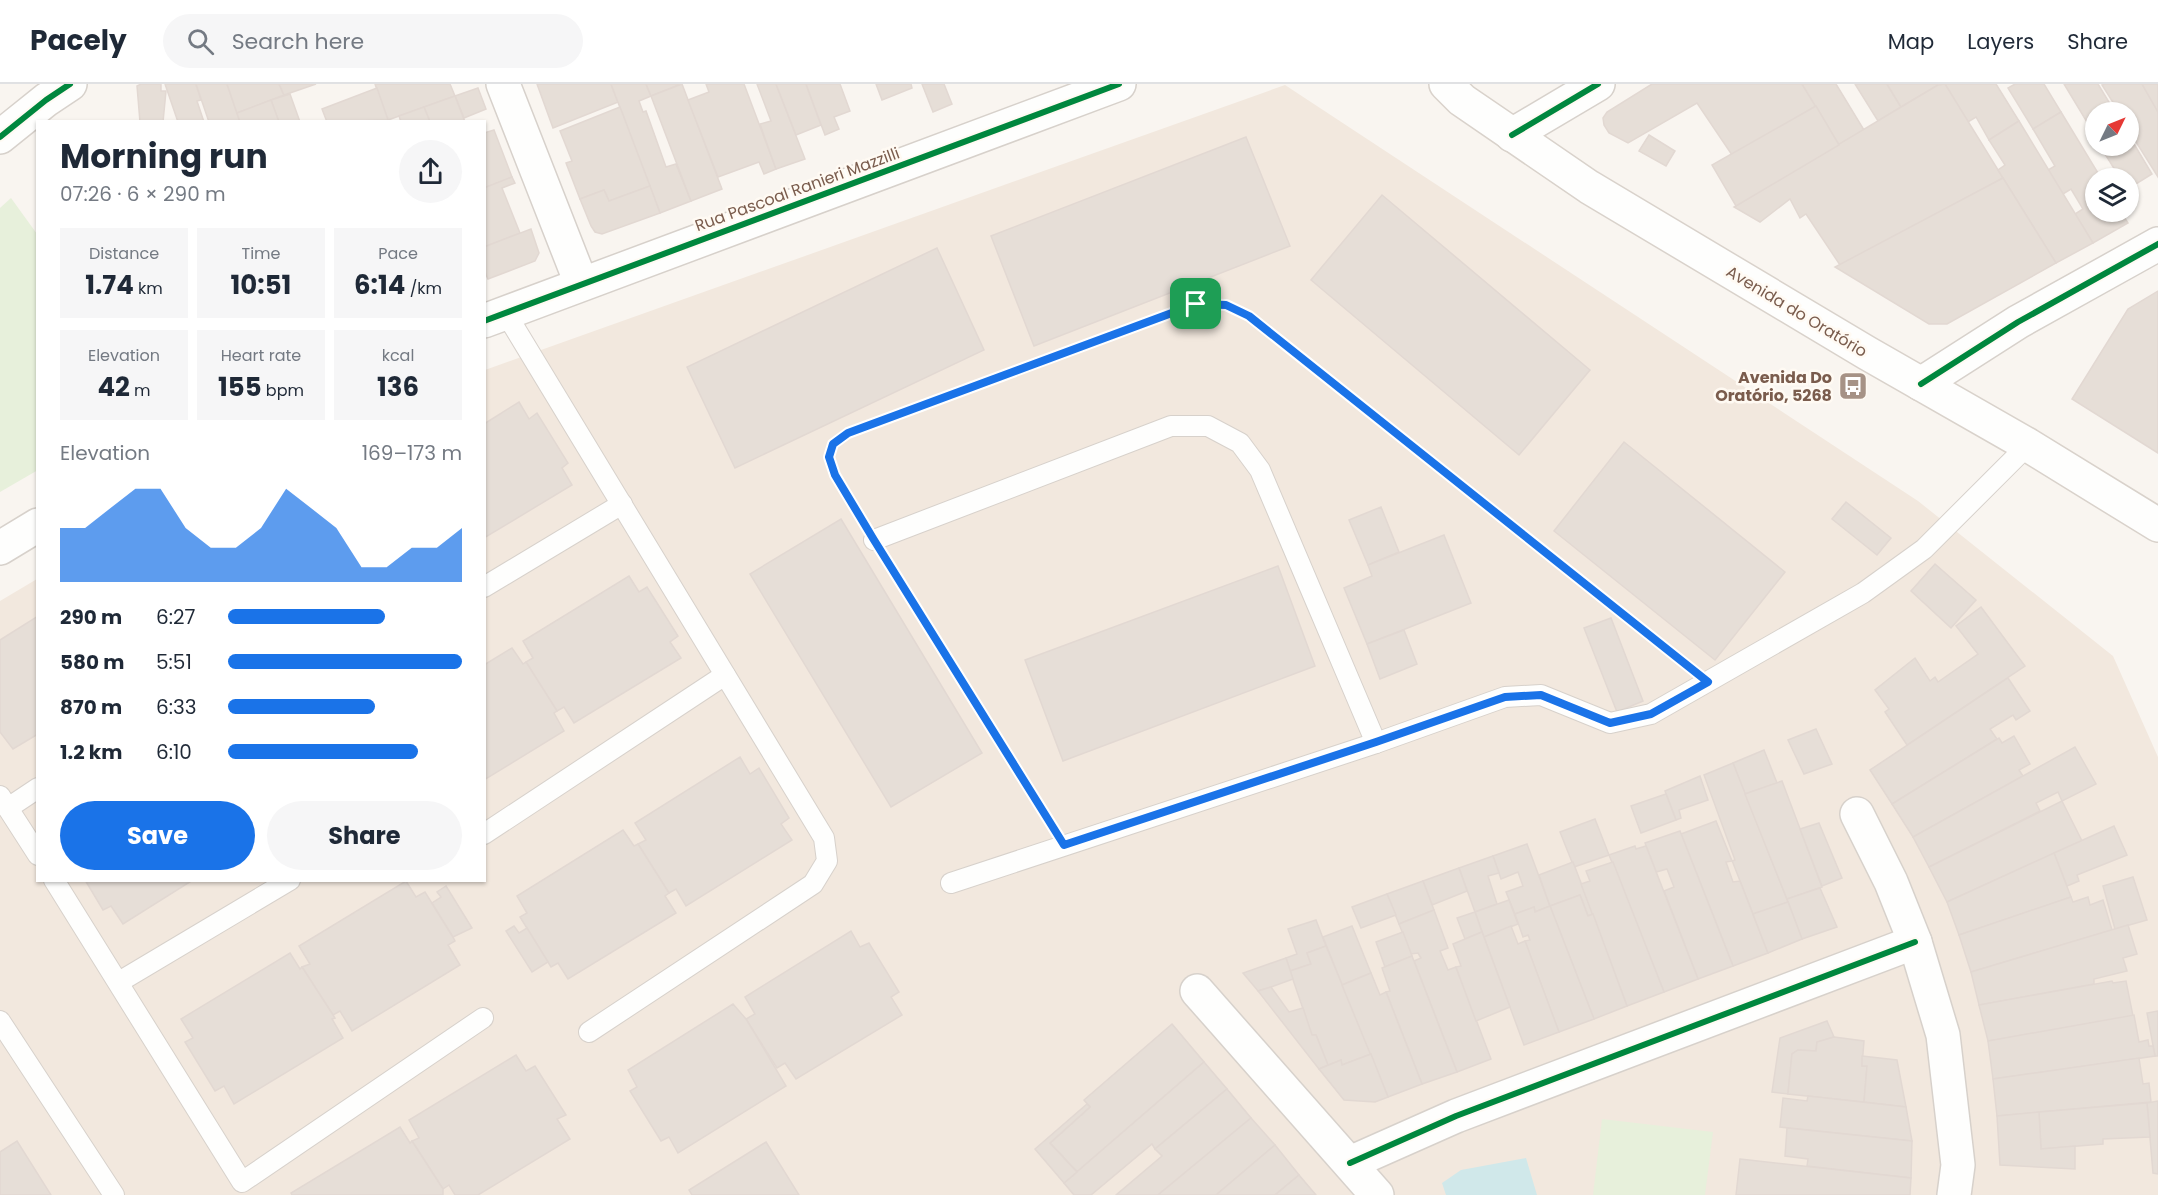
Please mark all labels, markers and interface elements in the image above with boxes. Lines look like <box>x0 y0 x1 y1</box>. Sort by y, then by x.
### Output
search box <box>163 14 583 68</box>
text: Pacely <box>30 21 127 60</box>
icon: search <box>184 25 217 58</box>
text: Search here <box>232 26 364 57</box>
text: Map <box>1888 27 1934 56</box>
text: Layers <box>1967 27 2034 56</box>
text: Share <box>2067 27 2128 56</box>
north arrow <box>2085 102 2139 156</box>
map controls <box>2085 102 2139 222</box>
text: Morning run <box>60 133 268 180</box>
button: share <box>399 140 462 203</box>
street label: Rua Pascoal Ranieri Mazzilli <box>692 142 903 237</box>
button: layers <box>2085 168 2139 222</box>
text: 07:26 · 6 × 290 m <box>60 180 226 208</box>
text: Distance <box>89 242 159 265</box>
text: Time <box>242 242 281 265</box>
text: Pace <box>378 242 418 265</box>
street label: Avenida do Oratório <box>1722 260 1872 363</box>
text: 1.74 <box>85 267 134 303</box>
text: 10:51 <box>231 267 291 303</box>
text: 6:14 <box>354 267 405 303</box>
text: km <box>134 277 163 300</box>
text: /km <box>405 277 442 300</box>
pin <box>1170 278 1221 329</box>
icon: arrive <box>1179 287 1212 320</box>
text: Elevation <box>88 344 160 367</box>
text: Heart rate <box>221 344 301 367</box>
text: kcal <box>382 344 414 367</box>
place label: Avenida Do Oratório, 5268 <box>1715 366 1832 407</box>
text: 42 <box>97 369 130 405</box>
text: 155 <box>218 369 262 405</box>
text: 136 <box>377 369 419 405</box>
bus stop icon: Avenida Do Oratório, 5268 <box>1837 370 1869 402</box>
text: m <box>130 379 151 402</box>
text: bpm <box>262 379 304 402</box>
text: Elevation <box>60 439 150 467</box>
text: 169–173 m <box>362 439 462 467</box>
text: 290 m <box>60 603 122 631</box>
text: 6:27 <box>156 603 195 631</box>
text: 580 m <box>60 648 124 676</box>
text: 5:51 <box>156 648 192 676</box>
text: 870 m <box>60 693 122 721</box>
text: 6:33 <box>156 693 197 721</box>
text: 1.2 km <box>60 738 122 766</box>
text: 6:10 <box>156 738 192 766</box>
button: Save <box>60 801 255 870</box>
button: Share <box>267 801 462 870</box>

